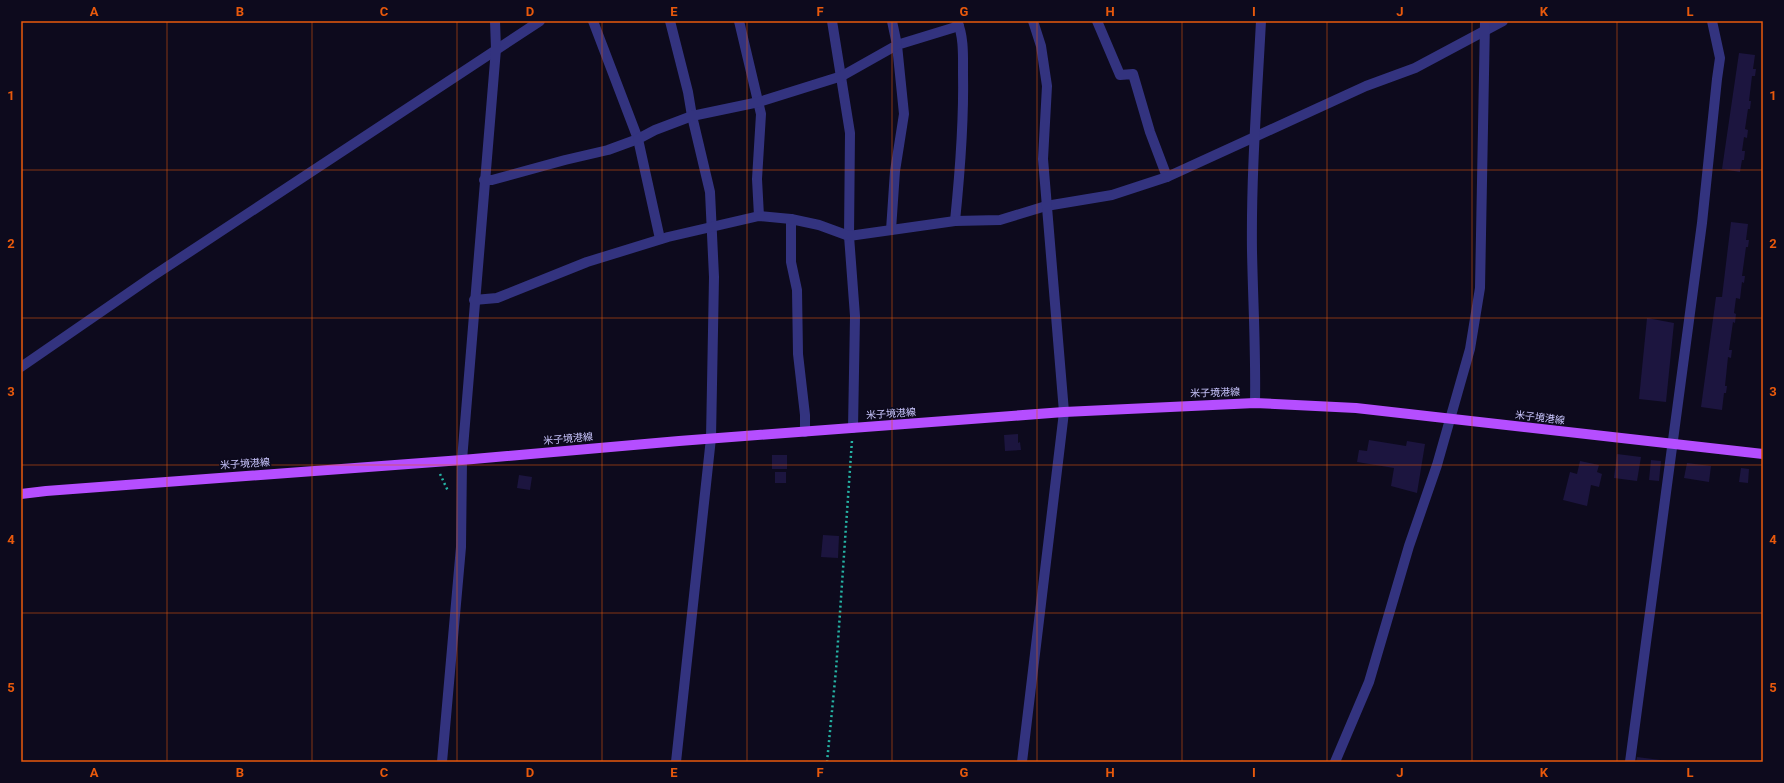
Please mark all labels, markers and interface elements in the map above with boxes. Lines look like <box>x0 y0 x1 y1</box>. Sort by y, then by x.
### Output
text: A <box>90 4 99 19</box>
text: B <box>236 4 244 19</box>
text: C <box>380 4 389 19</box>
text: D <box>526 4 534 19</box>
text: E <box>670 4 678 19</box>
text: F <box>816 4 824 19</box>
text: G <box>960 4 969 19</box>
text: H <box>1105 4 1115 19</box>
text: I <box>1252 4 1256 19</box>
text: J <box>1396 4 1404 19</box>
text: K <box>1540 4 1549 19</box>
text: L <box>1686 4 1694 19</box>
text: 1 <box>7 88 15 103</box>
text: 1 <box>1769 88 1777 103</box>
text: 2 <box>7 236 15 251</box>
text: 2 <box>1769 236 1777 251</box>
text: 3 <box>7 384 15 399</box>
text: 3 <box>1769 384 1777 399</box>
street label: 米子境港線 <box>1190 386 1240 399</box>
street label: 米子境港線 <box>866 406 916 421</box>
street label: 米子境港線 <box>1514 409 1565 426</box>
street label: 米子境港線 <box>543 431 593 446</box>
street label: 米子境港線 <box>220 456 270 471</box>
text: 4 <box>7 532 15 547</box>
text: 4 <box>1769 532 1777 547</box>
text: 5 <box>7 680 15 695</box>
text: 5 <box>1769 680 1777 695</box>
text: A <box>90 765 99 780</box>
text: B <box>236 765 244 780</box>
text: C <box>380 765 389 780</box>
text: D <box>526 765 534 780</box>
text: E <box>670 765 678 780</box>
text: F <box>816 765 824 780</box>
text: G <box>960 765 969 780</box>
text: H <box>1105 765 1115 780</box>
text: I <box>1252 765 1256 780</box>
text: J <box>1396 765 1404 780</box>
text: K <box>1540 765 1549 780</box>
text: L <box>1686 765 1694 780</box>

